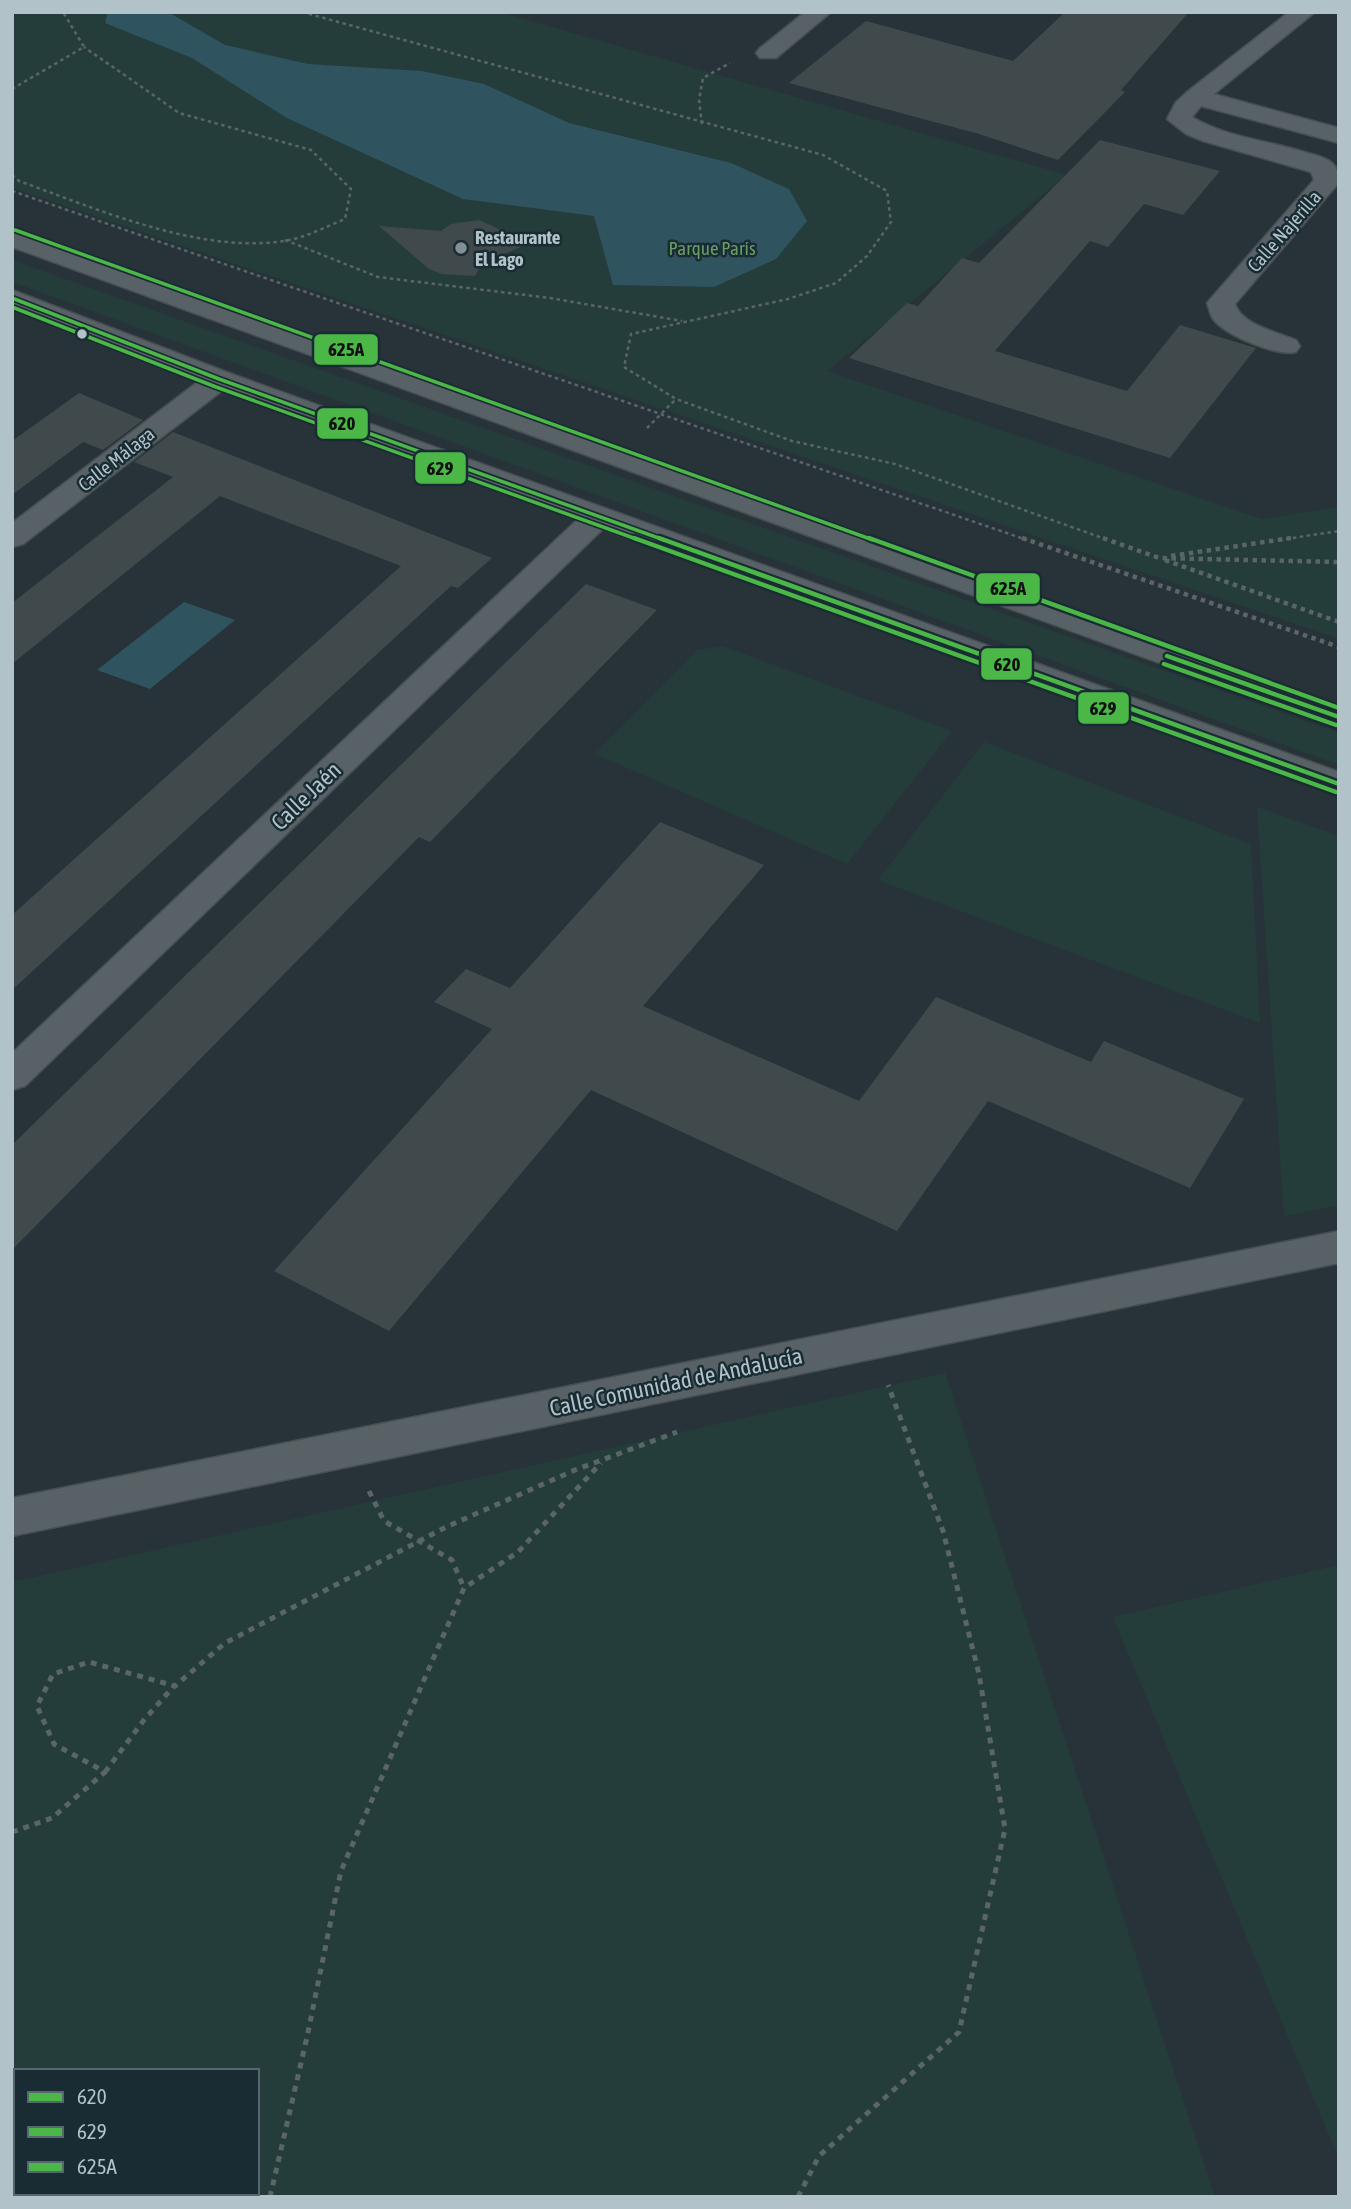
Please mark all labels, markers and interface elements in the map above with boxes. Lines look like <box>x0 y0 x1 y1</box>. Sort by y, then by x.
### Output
street label: Calle Najerilla <box>1243 186 1325 276</box>
place label: Restaurante El Lago <box>475 226 561 270</box>
park label: Parque París <box>668 237 756 259</box>
marker: Restaurante El Lago <box>453 240 469 256</box>
unlabelled marker <box>75 327 89 341</box>
line badge: 625A <box>313 333 379 366</box>
text: 625A <box>328 338 365 360</box>
line badge: 620 <box>316 407 369 440</box>
text: 620 <box>329 412 355 434</box>
street label: Calle Málaga <box>74 422 158 496</box>
line badge: 629 <box>414 451 467 485</box>
text: 629 <box>427 457 453 479</box>
line badge: 625A <box>975 572 1041 605</box>
text: 625A <box>990 577 1027 599</box>
line badge: 620 <box>980 647 1033 681</box>
text: 620 <box>994 653 1020 675</box>
line badge: 629 <box>1077 691 1130 725</box>
text: 629 <box>1090 697 1116 719</box>
street label: Calle Jaén <box>266 757 346 835</box>
street label: Calle Comunidad de Andalucía <box>547 1342 805 1422</box>
legend <box>14 2069 259 2195</box>
text: 620 <box>77 2084 107 2108</box>
text: 629 <box>77 2119 107 2143</box>
text: 625A <box>77 2154 118 2178</box>

